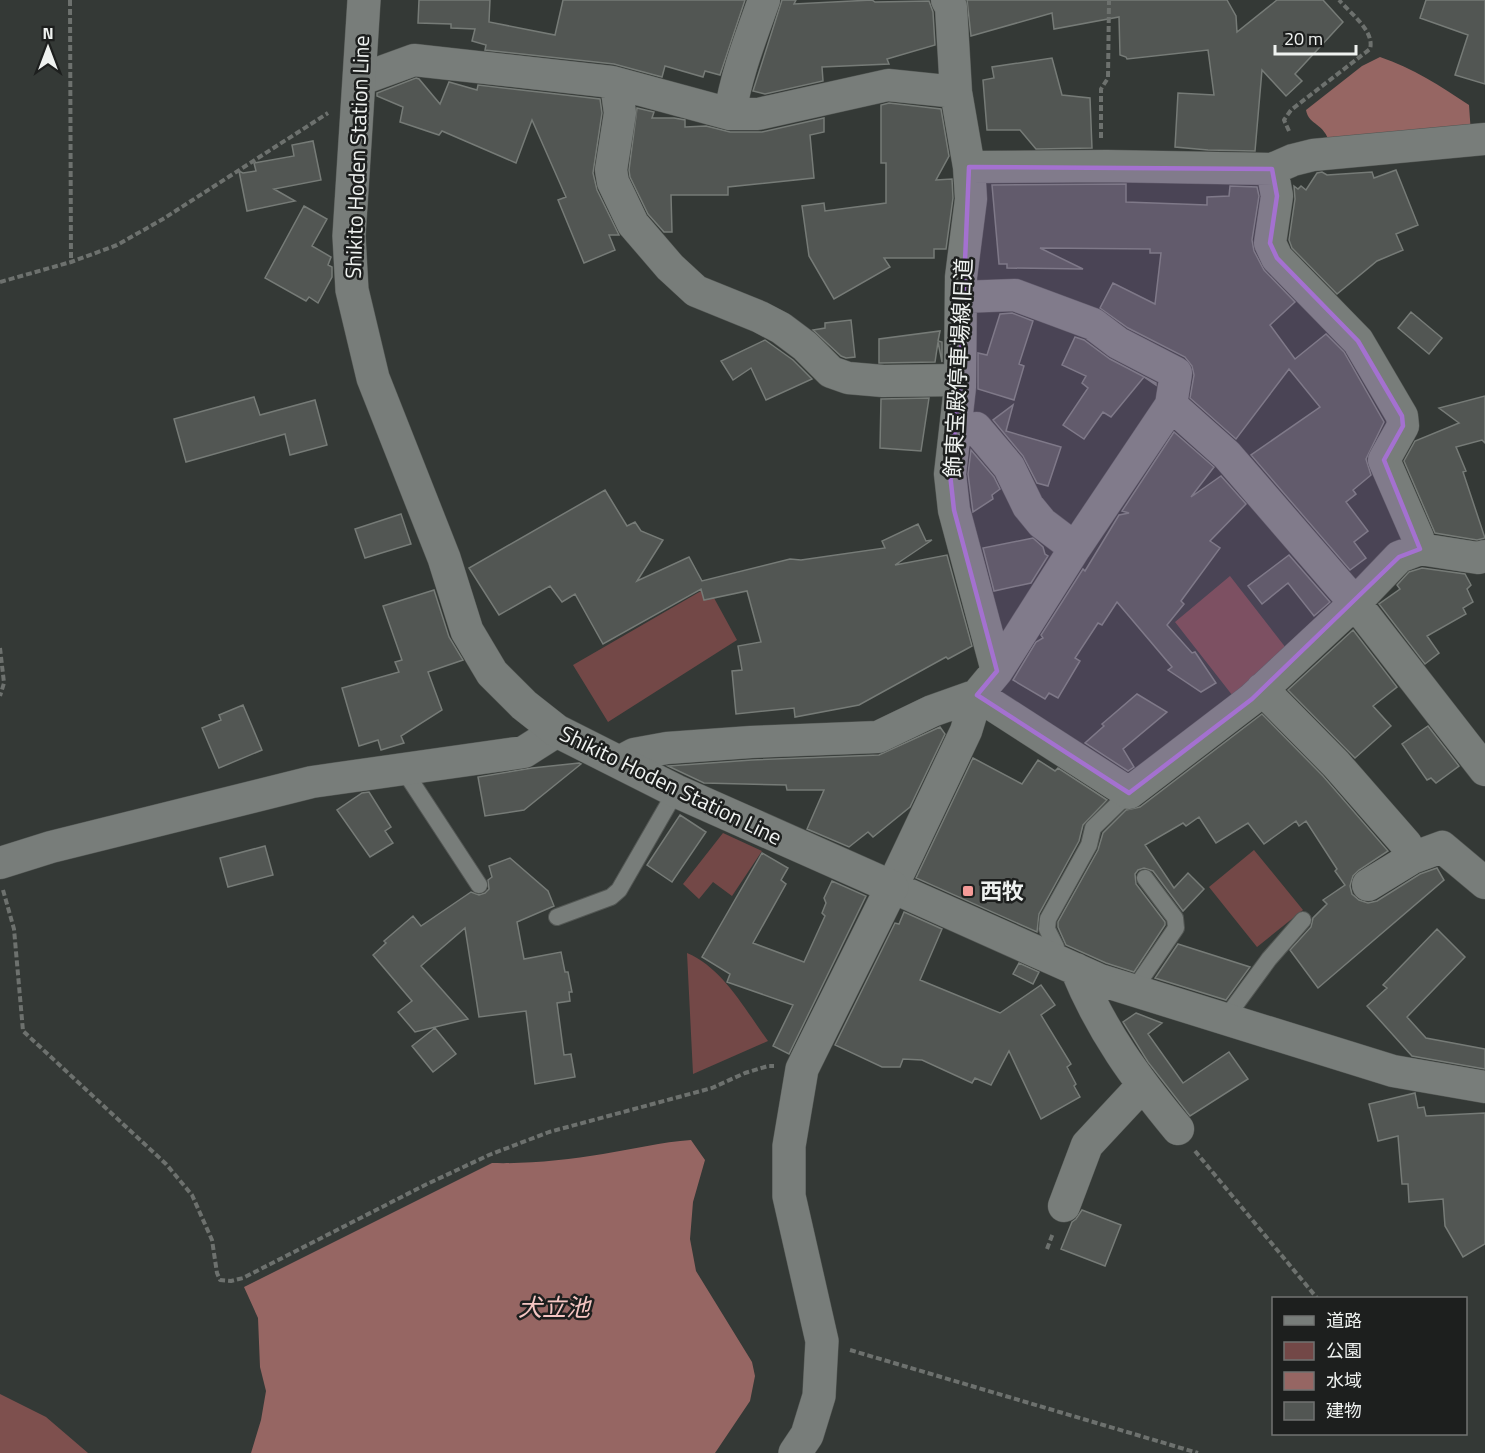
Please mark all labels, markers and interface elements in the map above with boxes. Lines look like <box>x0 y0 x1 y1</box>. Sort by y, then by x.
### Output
north arrow <box>18 18 78 78</box>
scale bar <box>1275 18 1356 56</box>
text: N <box>42 21 54 45</box>
text: 20 m <box>1284 25 1323 52</box>
street label: Shikito Hoden Station Line <box>336 35 378 279</box>
street label: 飾東宝殿停車場線旧道 <box>935 257 981 479</box>
street label: Shikito Hoden Station Line <box>554 716 788 854</box>
place label: 西牧 <box>980 874 1024 908</box>
marker: 西牧 <box>961 884 975 898</box>
water label: 犬立池 <box>518 1289 592 1325</box>
legend <box>1272 1297 1467 1435</box>
text: 道路 <box>1326 1307 1362 1334</box>
text: 公園 <box>1326 1337 1362 1364</box>
text: 水域 <box>1326 1367 1362 1394</box>
text: 建物 <box>1326 1397 1362 1424</box>

